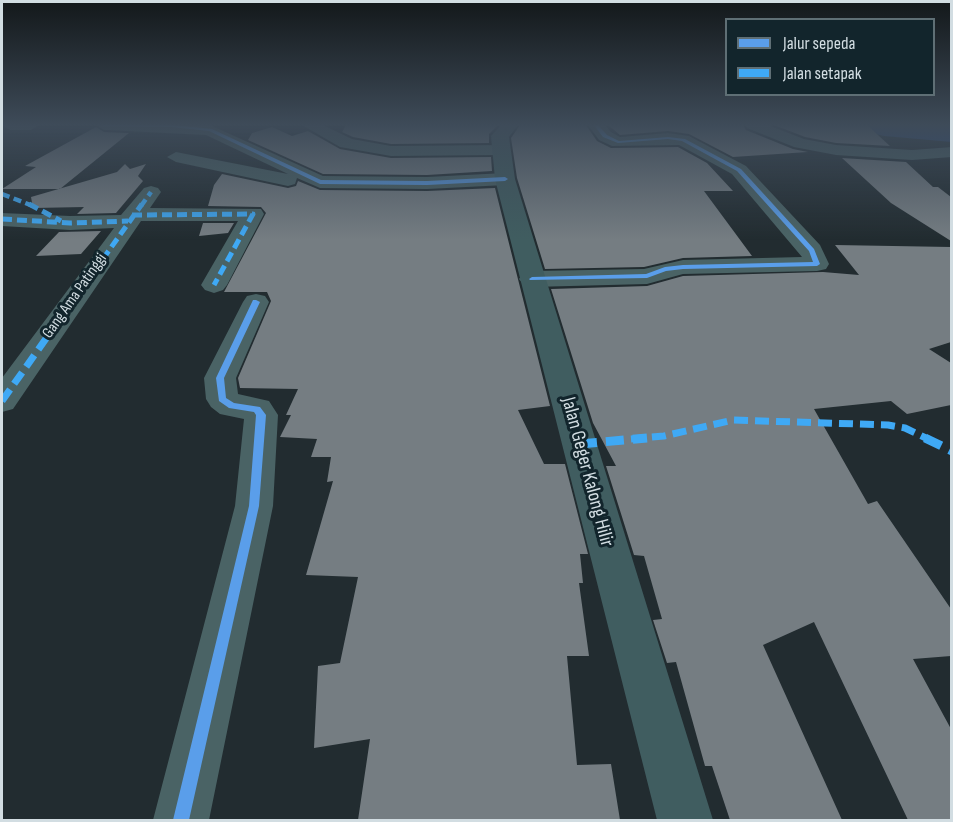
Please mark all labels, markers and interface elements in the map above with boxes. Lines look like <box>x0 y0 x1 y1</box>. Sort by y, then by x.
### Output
legend <box>725 18 935 96</box>
text: Jalur sepeda <box>783 33 855 54</box>
text: Jalan setapak <box>783 63 862 84</box>
street label: Gang Ama Patinggi <box>39 250 111 342</box>
street label: Jalan Geger Kalong Hilir <box>556 395 618 549</box>

